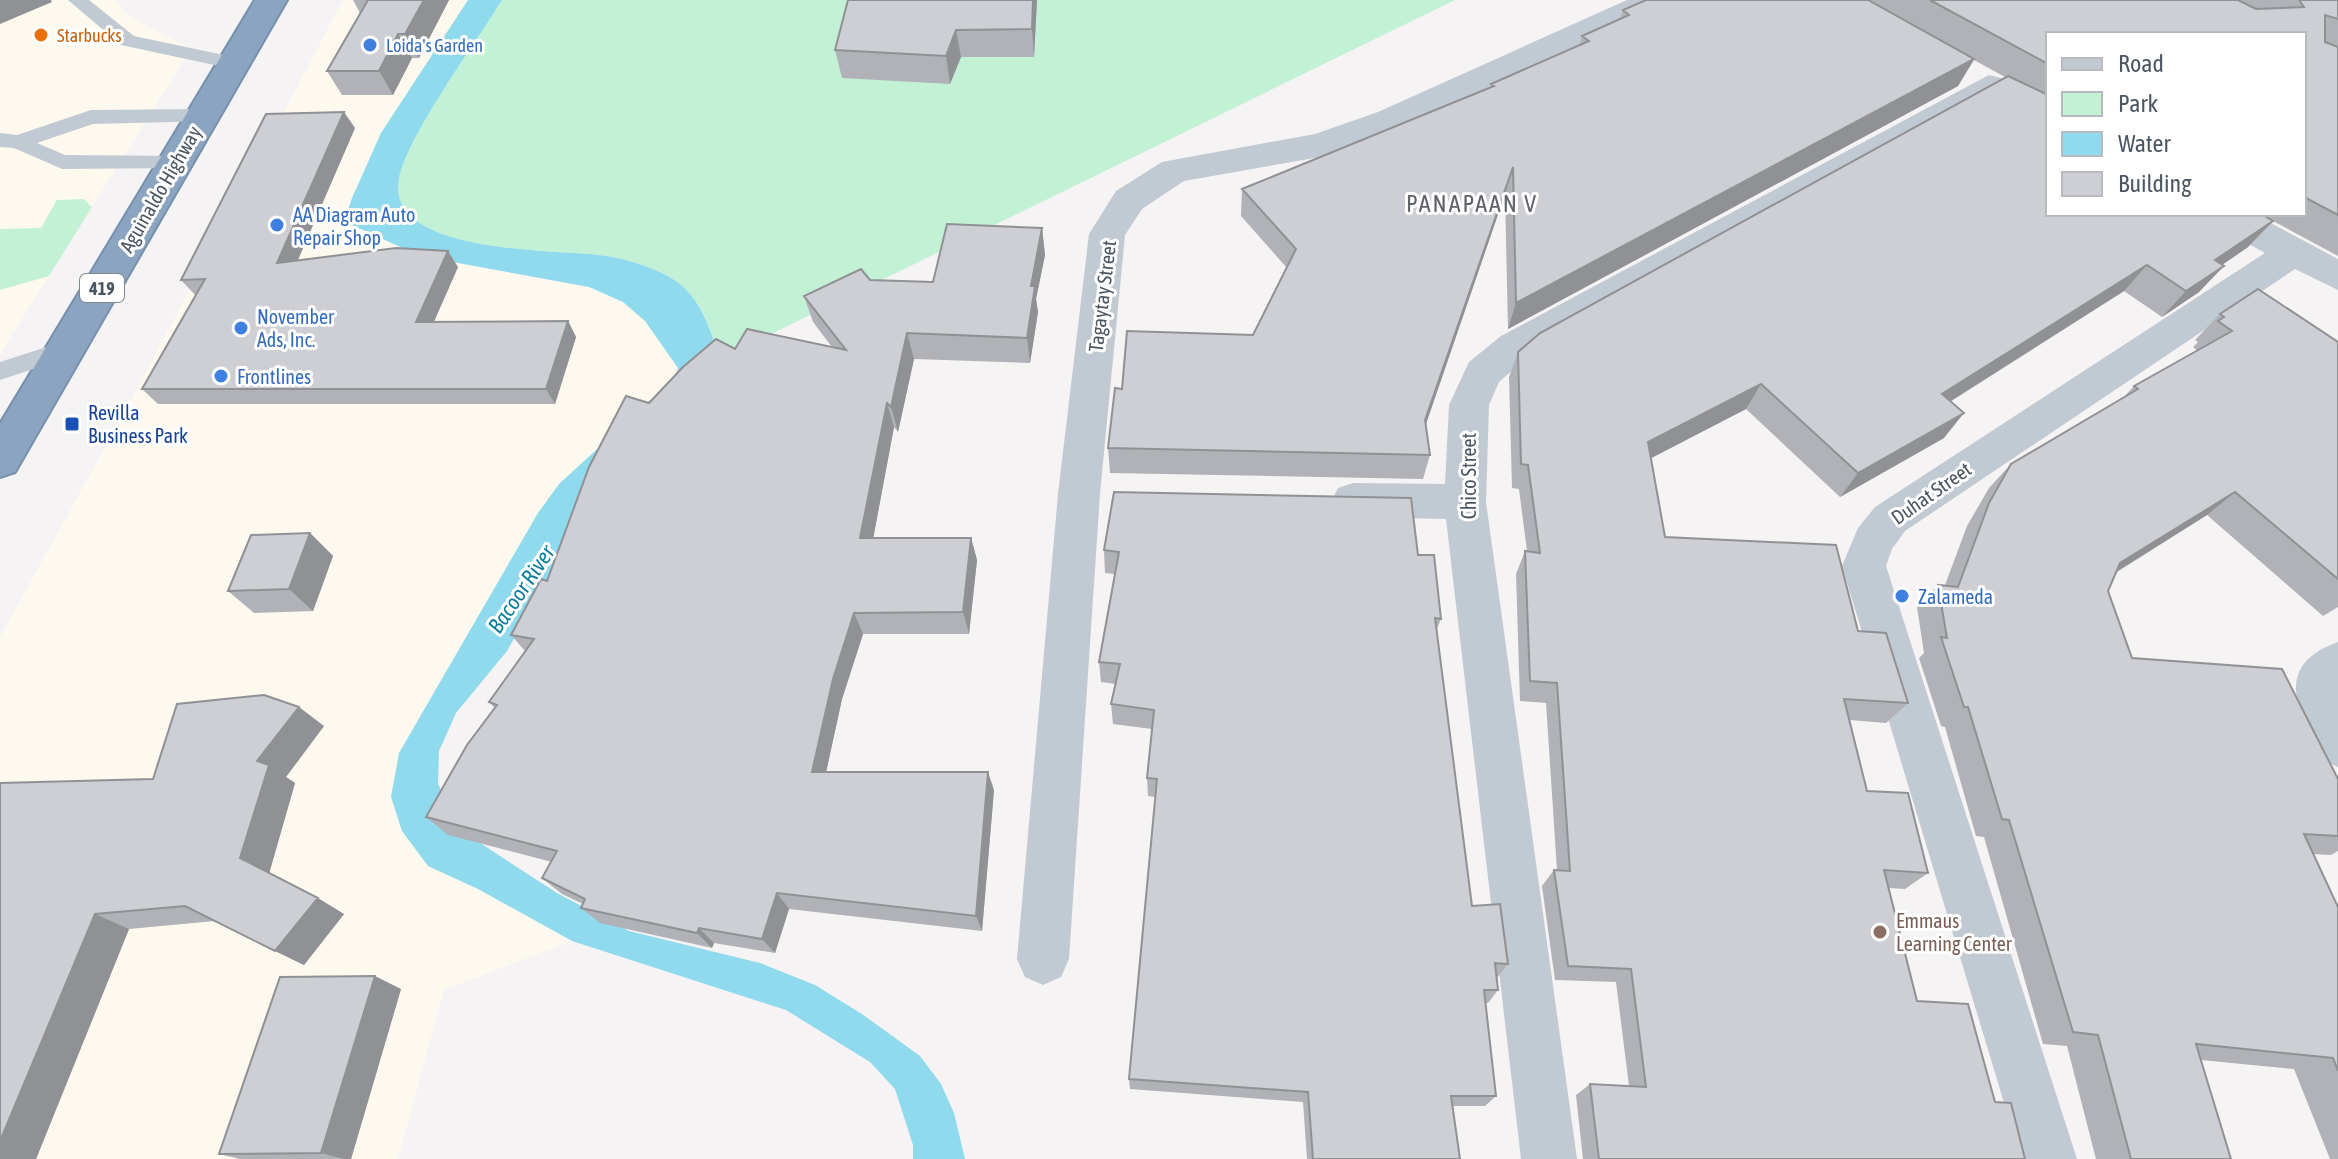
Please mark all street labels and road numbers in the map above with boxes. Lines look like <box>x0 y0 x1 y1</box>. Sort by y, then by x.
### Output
street label: Aguinaldo Highway <box>114 122 206 256</box>
street label: Tagaytay Street <box>1084 239 1120 353</box>
road number: 419 <box>80 274 124 302</box>
street label: Chico Street <box>1457 432 1480 519</box>
street label: Duhat Street <box>1887 457 1976 529</box>

